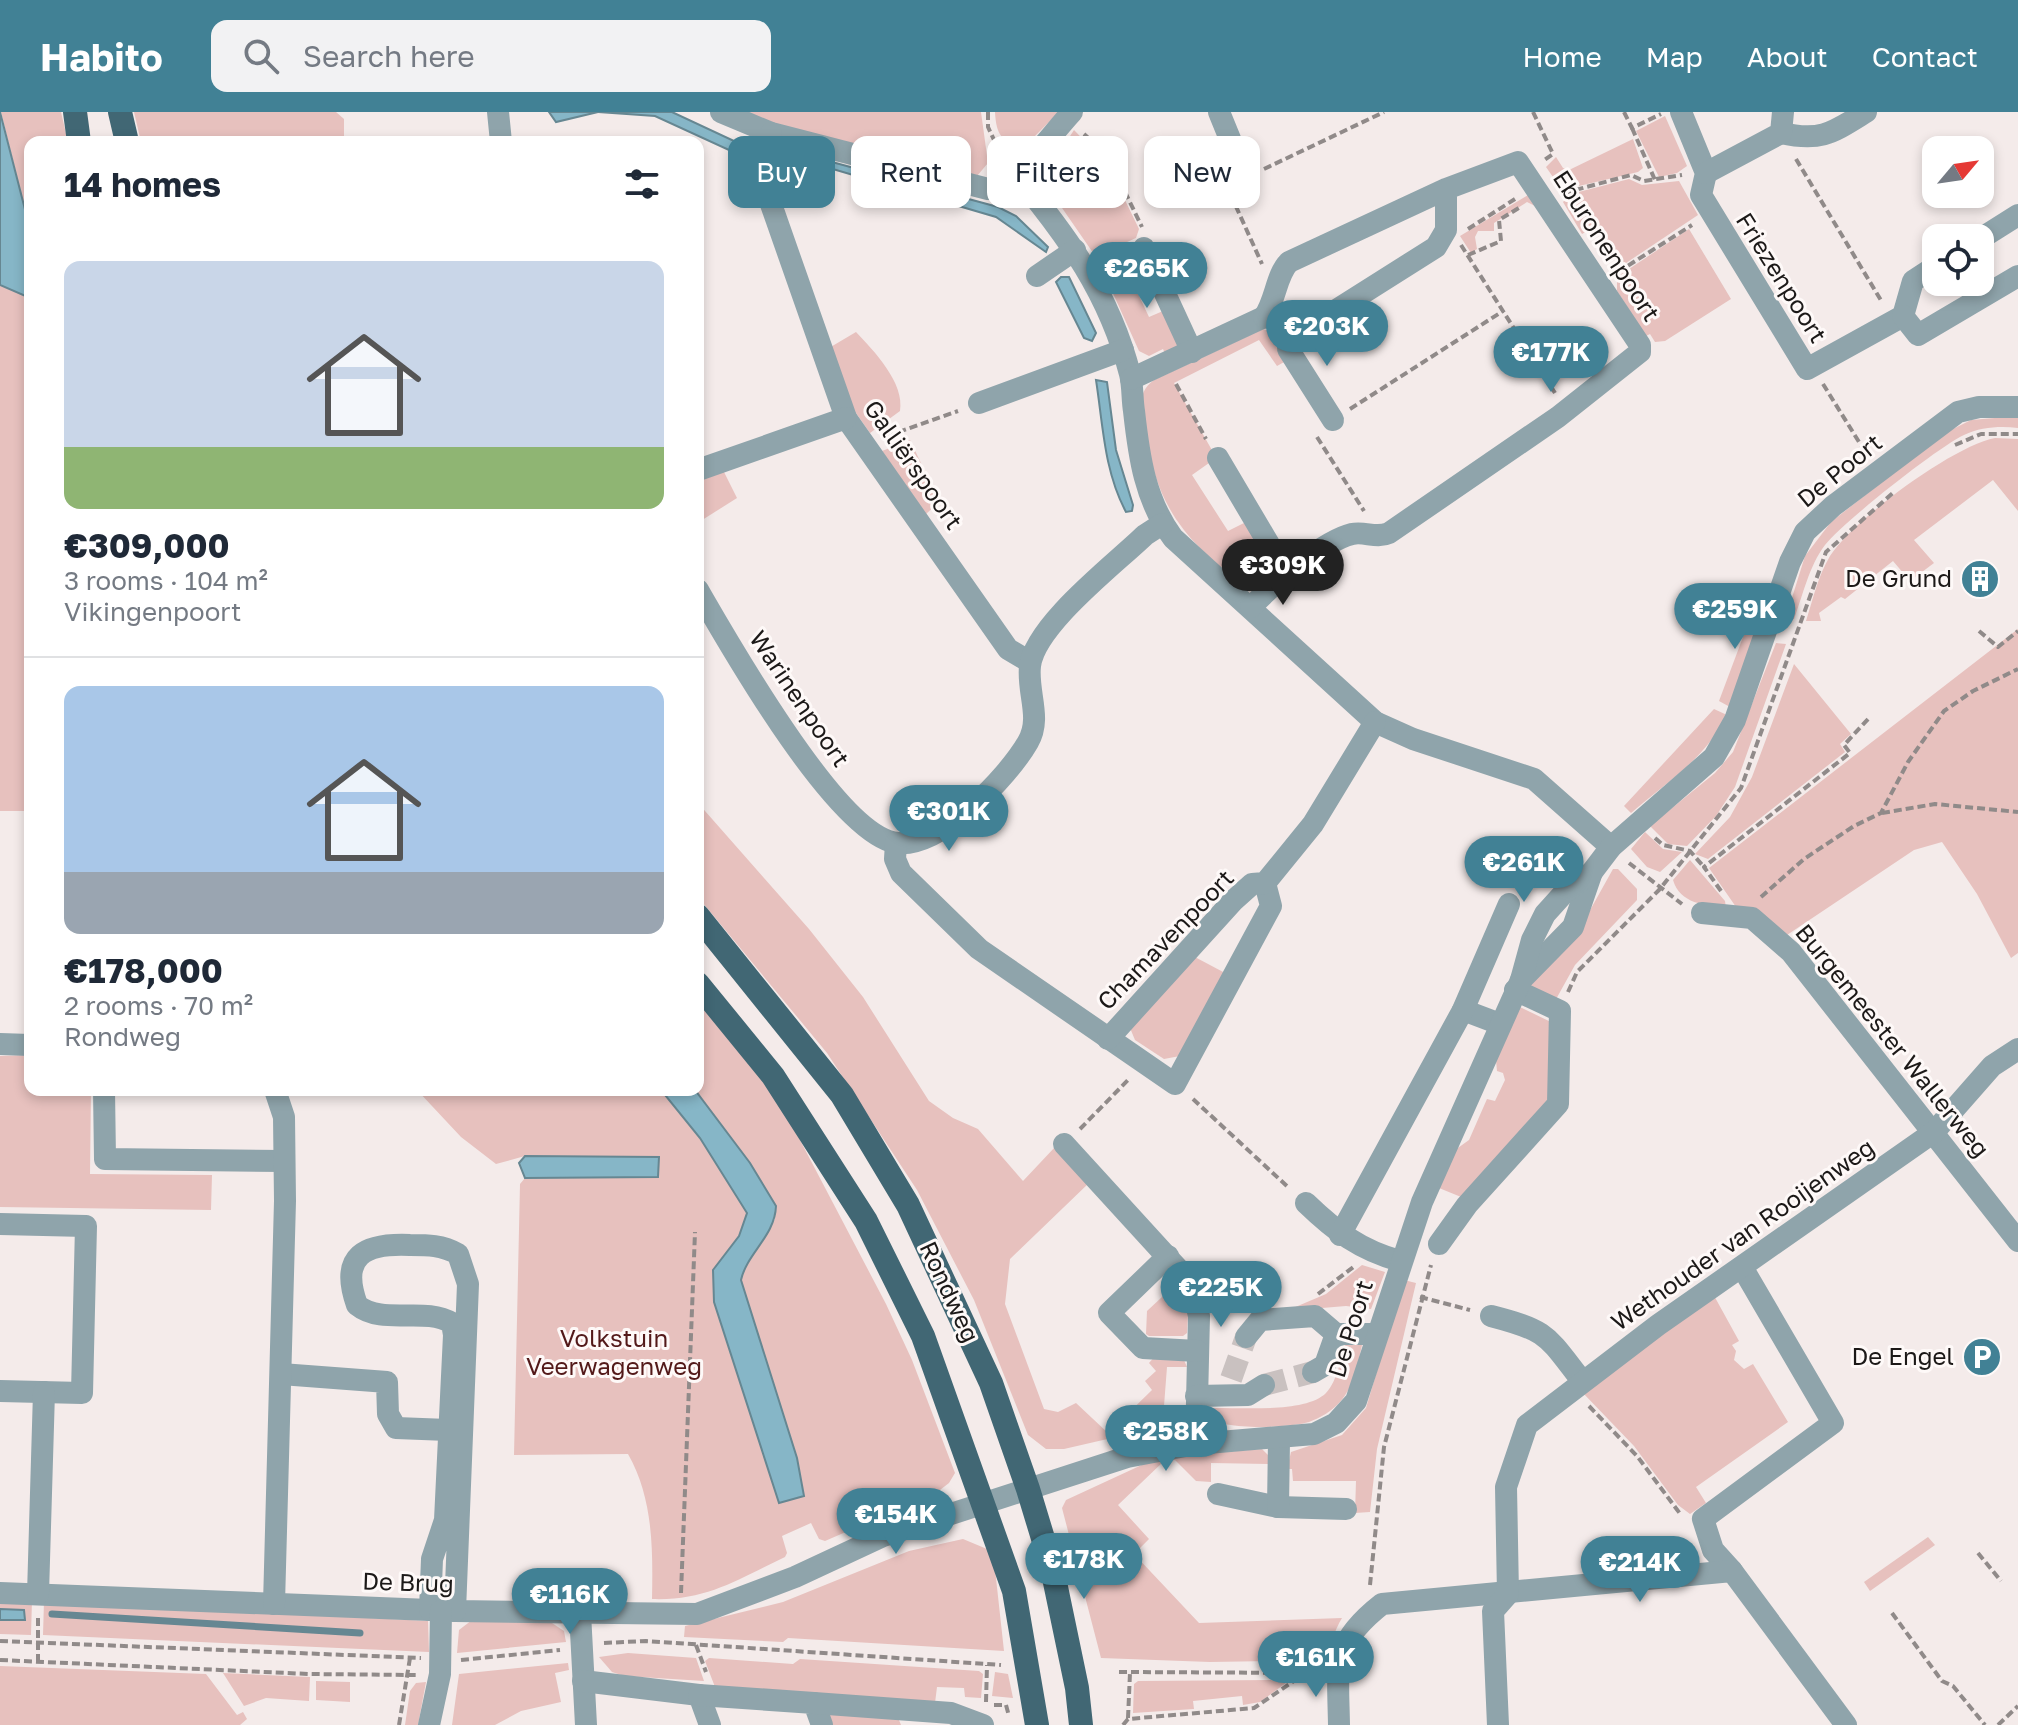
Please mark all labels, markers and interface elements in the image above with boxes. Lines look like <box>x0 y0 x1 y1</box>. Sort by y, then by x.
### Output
search box <box>211 20 771 92</box>
text: Habito <box>40 34 163 79</box>
icon: search <box>239 34 283 78</box>
text: Search here <box>303 38 475 74</box>
text: Home <box>1523 40 1602 73</box>
text: Map <box>1646 40 1703 73</box>
text: About <box>1747 40 1828 73</box>
text: Contact <box>1872 40 1978 73</box>
chip: Buy <box>728 136 835 208</box>
chip: Rent <box>851 136 971 208</box>
chip: Filters <box>987 136 1128 208</box>
chip: New <box>1144 136 1260 208</box>
north arrow <box>1922 136 1994 208</box>
map controls <box>1922 136 1994 296</box>
icon: filters <box>620 162 664 206</box>
text: 14 homes <box>64 164 221 204</box>
street label: Eburonenpoort <box>1548 164 1667 326</box>
street label: Friezenpoort <box>1731 207 1834 348</box>
button: locate <box>1922 224 1994 296</box>
pin: €265K <box>1091 242 1203 310</box>
text: €265K <box>1104 252 1190 283</box>
pin: €203K <box>1271 300 1383 368</box>
text: €203K <box>1284 310 1370 341</box>
icon: home <box>292 313 436 457</box>
pin: €177K <box>1495 326 1607 394</box>
text: €177K <box>1512 336 1590 367</box>
street label: Galliërspoort <box>859 394 969 534</box>
street label: De Poort <box>1791 427 1887 513</box>
text: €309,000 <box>64 525 230 565</box>
pin: €309K <box>1227 539 1339 607</box>
text: €309K <box>1240 549 1326 580</box>
building icon: De Grund <box>1959 558 2001 600</box>
place label: De Grund <box>1845 563 1952 592</box>
text: 3 rooms · 104 m² <box>64 565 268 596</box>
pin: €259K <box>1679 583 1791 651</box>
text: €259K <box>1692 593 1778 624</box>
text: Vikingenpoort <box>64 596 241 627</box>
street label: Warinenpoort <box>744 625 856 772</box>
icon: home <box>292 738 436 882</box>
pin: €301K <box>893 785 1005 853</box>
text: €301K <box>907 795 991 826</box>
pin: €261K <box>1468 836 1580 904</box>
text: €261K <box>1483 846 1565 877</box>
street label: Chamavenpoort <box>1091 863 1239 1015</box>
street label: Burgemeester Wallerweg <box>1790 918 1996 1162</box>
text: €178,000 <box>64 950 223 990</box>
text: 2 rooms · 70 m² <box>64 990 253 1021</box>
text: Rondweg <box>64 1021 181 1052</box>
street label: Wethouder van Rooijenweg <box>1605 1132 1879 1336</box>
street label: Rondweg <box>914 1236 986 1346</box>
pin: €225K <box>1165 1261 1277 1329</box>
text: €225K <box>1179 1271 1263 1302</box>
street label: De Poort <box>1321 1276 1378 1381</box>
park label: Volkstuin Veerwagenweg <box>526 1323 702 1380</box>
parking icon: De Engel <box>1961 1336 2003 1378</box>
place label: De Engel <box>1852 1341 1954 1370</box>
pin: €258K <box>1110 1405 1222 1473</box>
text: €258K <box>1123 1415 1209 1446</box>
pin: €154K <box>840 1488 952 1556</box>
text: €154K <box>855 1498 937 1529</box>
pin: €178K <box>1028 1533 1140 1601</box>
pin: €214K <box>1584 1536 1696 1604</box>
text: €178K <box>1043 1543 1125 1574</box>
text: €214K <box>1599 1546 1681 1577</box>
street label: De Brug <box>362 1565 454 1598</box>
pin: €116K <box>514 1568 626 1636</box>
text: €116K <box>530 1578 610 1609</box>
pin: €161K <box>1260 1631 1372 1699</box>
text: €161K <box>1276 1641 1356 1672</box>

